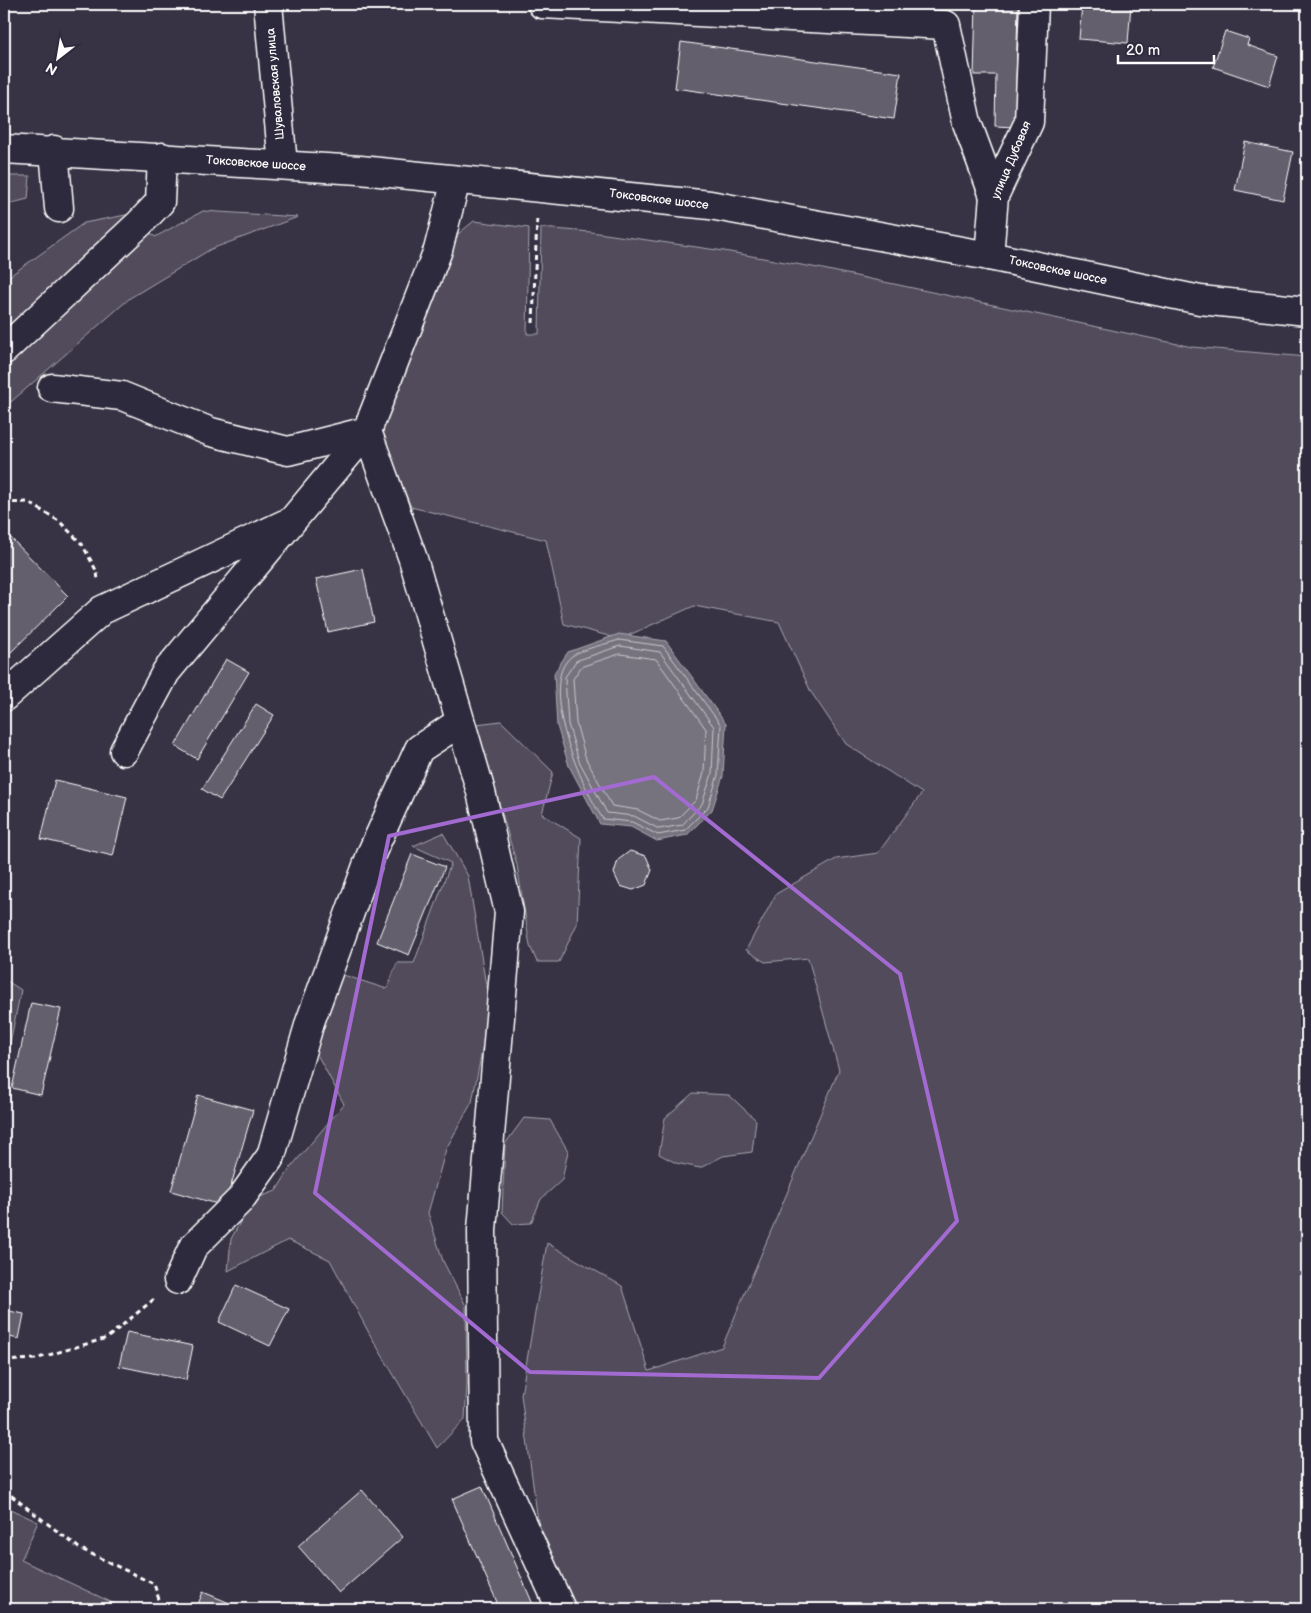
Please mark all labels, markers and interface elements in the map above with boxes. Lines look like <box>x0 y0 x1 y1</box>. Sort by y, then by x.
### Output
street label: Шуваловская улица <box>263 27 288 140</box>
north arrow <box>32 32 82 82</box>
scale bar <box>1118 32 1215 64</box>
text: 20 m <box>1126 41 1160 60</box>
text: N <box>43 59 60 79</box>
street label: улица Дубовая <box>988 119 1035 201</box>
street label: Токсовское шоссе <box>206 153 307 174</box>
street label: Токсовское шоссе <box>608 186 710 213</box>
street label: Токсовское шоссе <box>1007 253 1109 288</box>

